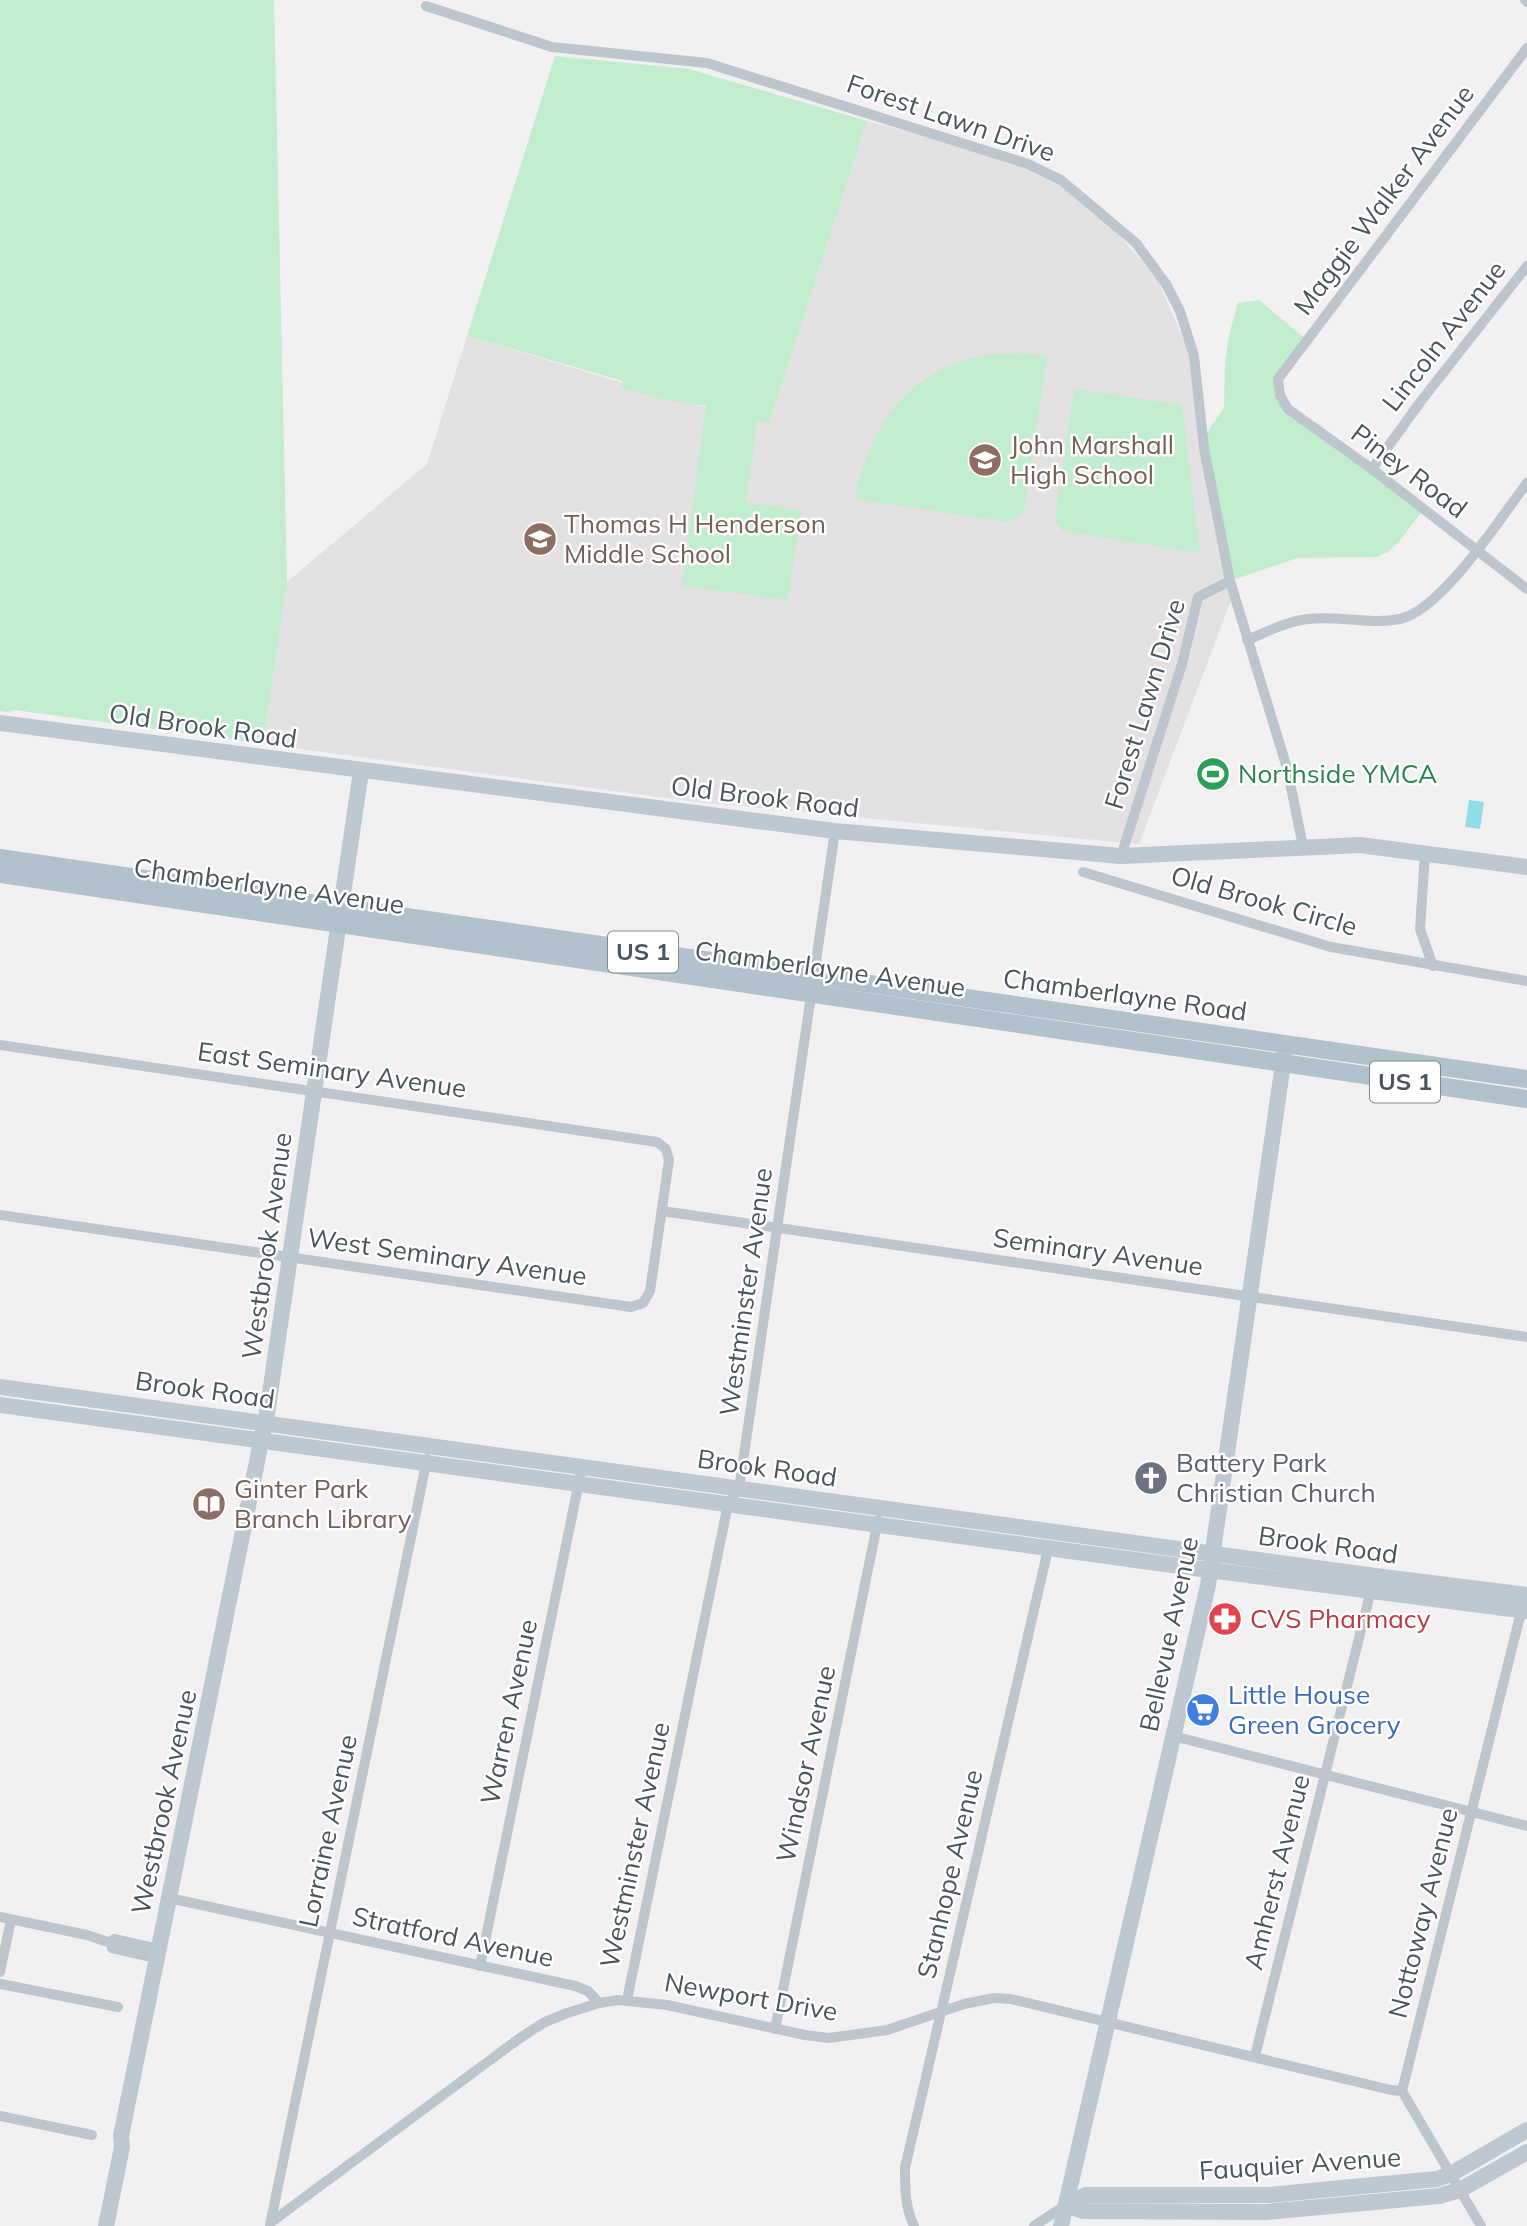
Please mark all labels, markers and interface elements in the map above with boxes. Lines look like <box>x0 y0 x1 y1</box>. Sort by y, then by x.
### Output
street label: Forest Lawn Drive <box>843 66 1060 169</box>
street label: Maggie Walker Avenue <box>1286 78 1481 321</box>
street label: Lincoln Avenue <box>1375 254 1513 417</box>
street label: Piney Road <box>1345 416 1474 525</box>
place label: John Marshall High School <box>1010 428 1174 491</box>
school or university icon: John Marshall High School <box>966 441 1004 479</box>
place label: Thomas H Henderson Middle School <box>564 507 826 570</box>
school or university icon: Thomas H Henderson Middle School <box>521 520 559 558</box>
street label: Forest Lawn Drive <box>1097 595 1192 813</box>
street label: Old Brook Road <box>107 696 299 755</box>
sports icon: Northside YMCA <box>1194 755 1232 793</box>
place label: Northside YMCA <box>1238 757 1437 790</box>
street label: Old Brook Road <box>669 769 861 824</box>
street label: Chamberlayne Avenue <box>132 850 406 921</box>
street label: Old Brook Circle <box>1167 858 1361 943</box>
road number: US 1 <box>608 932 678 972</box>
street label: Chamberlayne Avenue <box>693 933 967 1004</box>
street label: Chamberlayne Road <box>1001 961 1249 1028</box>
street label: East Seminary Avenue <box>196 1034 469 1105</box>
road number: US 1 <box>1370 1062 1440 1102</box>
street label: Westbrook Avenue <box>234 1130 299 1361</box>
street label: Westminster Avenue <box>712 1166 779 1418</box>
street label: Seminary Avenue <box>991 1220 1205 1283</box>
street label: West Seminary Avenue <box>305 1221 589 1292</box>
street label: Brook Road <box>133 1363 277 1416</box>
street label: Brook Road <box>695 1441 839 1494</box>
place label: Battery Park Christian Church <box>1176 1446 1376 1509</box>
church icon: Battery Park Christian Church <box>1132 1459 1170 1497</box>
place label: Ginter Park Branch Library <box>234 1472 412 1535</box>
library icon: Ginter Park Branch Library <box>190 1485 228 1523</box>
street label: Brook Road <box>1256 1518 1400 1571</box>
street label: Bellevue Avenue <box>1132 1533 1205 1734</box>
pharmacy icon: CVS Pharmacy <box>1206 1600 1244 1638</box>
place label: CVS Pharmacy <box>1250 1602 1431 1635</box>
street label: Warren Avenue <box>473 1616 544 1808</box>
street label: Windsor Avenue <box>769 1662 842 1865</box>
place label: Little House Green Grocery <box>1228 1678 1401 1741</box>
street label: Westbrook Avenue <box>124 1687 203 1917</box>
supermarket icon: Little House Green Grocery <box>1184 1691 1222 1729</box>
street label: Westminster Avenue <box>592 1719 677 1971</box>
street label: Lorraine Avenue <box>291 1732 364 1930</box>
street label: Stanhope Avenue <box>909 1766 990 1981</box>
street label: Amherst Avenue <box>1236 1771 1317 1973</box>
street label: Nottoway Avenue <box>1380 1804 1465 2021</box>
street label: Stratford Avenue <box>350 1899 557 1974</box>
street label: Newport Drive <box>662 1965 840 2028</box>
street label: Fauquier Avenue <box>1198 2140 1402 2187</box>

